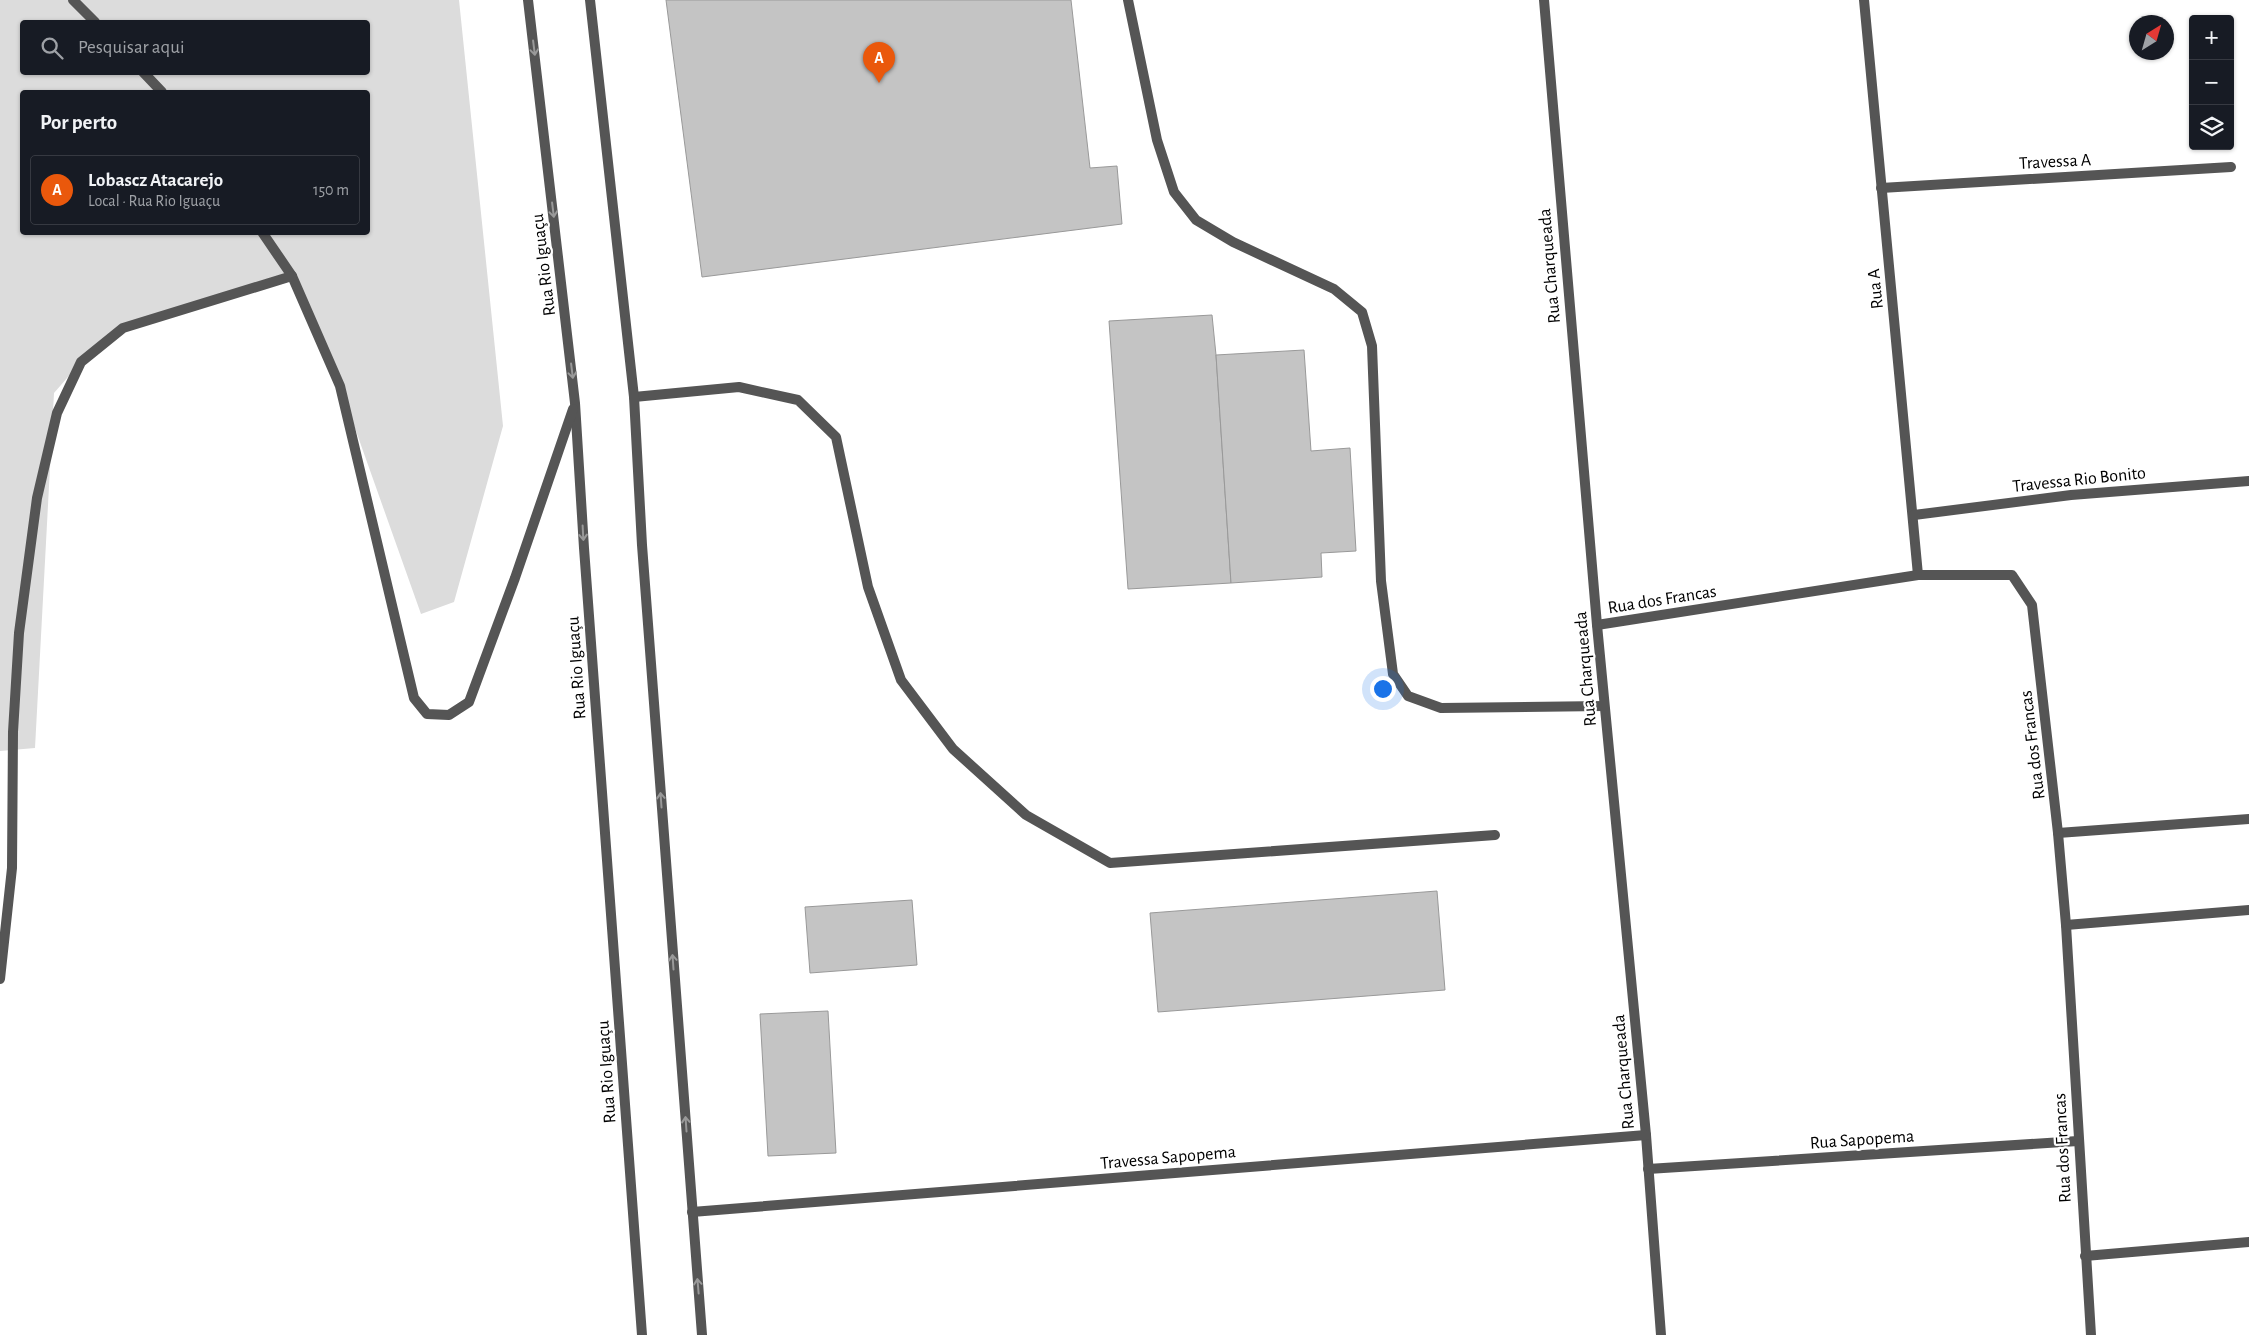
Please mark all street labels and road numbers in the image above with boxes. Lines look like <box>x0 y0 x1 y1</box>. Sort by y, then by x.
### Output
street label: Travessa A <box>2019 151 2092 173</box>
street label: Rua Charqueada <box>1536 208 1564 324</box>
street label: Rua Rio Iguaçu <box>529 213 559 317</box>
street label: Rua A <box>1865 267 1887 310</box>
street label: Travessa Rio Bonito <box>2012 464 2147 496</box>
street label: Rua dos Francas <box>1607 583 1718 617</box>
street label: Rua Charqueada <box>1572 611 1600 727</box>
street label: Rua Rio Iguaçu <box>564 616 590 720</box>
street label: Rua dos Francas <box>2017 689 2049 800</box>
street label: Rua Charqueada <box>1610 1014 1638 1130</box>
street label: Rua Rio Iguaçu <box>594 1020 620 1124</box>
street label: Rua dos Francas <box>2051 1093 2075 1203</box>
street label: Rua Sapopema <box>1809 1127 1915 1153</box>
street label: Travessa Sapopema <box>1099 1143 1237 1173</box>

